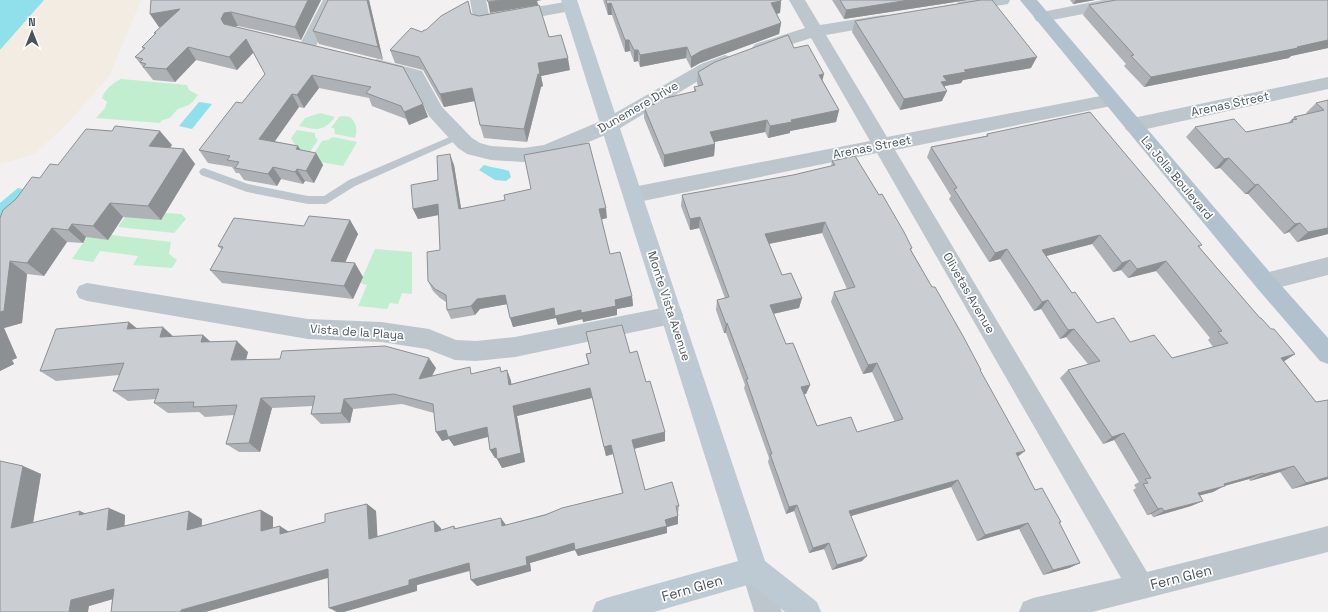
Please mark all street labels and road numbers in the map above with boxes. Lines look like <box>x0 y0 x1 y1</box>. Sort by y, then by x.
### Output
street label: Dunemere Drive <box>595 77 681 137</box>
street label: Arenas Street <box>1190 88 1270 120</box>
street label: Arenas Street <box>832 132 912 162</box>
street label: La Jolla Boulevard <box>1137 133 1217 223</box>
street label: Monte Vista Avenue <box>644 249 694 363</box>
street label: Olivetas Avenue <box>939 250 999 336</box>
street label: Vista de la Playa <box>310 321 405 343</box>
street label: Fern Glen <box>1148 561 1214 593</box>
street label: Fern Glen <box>659 571 725 605</box>

